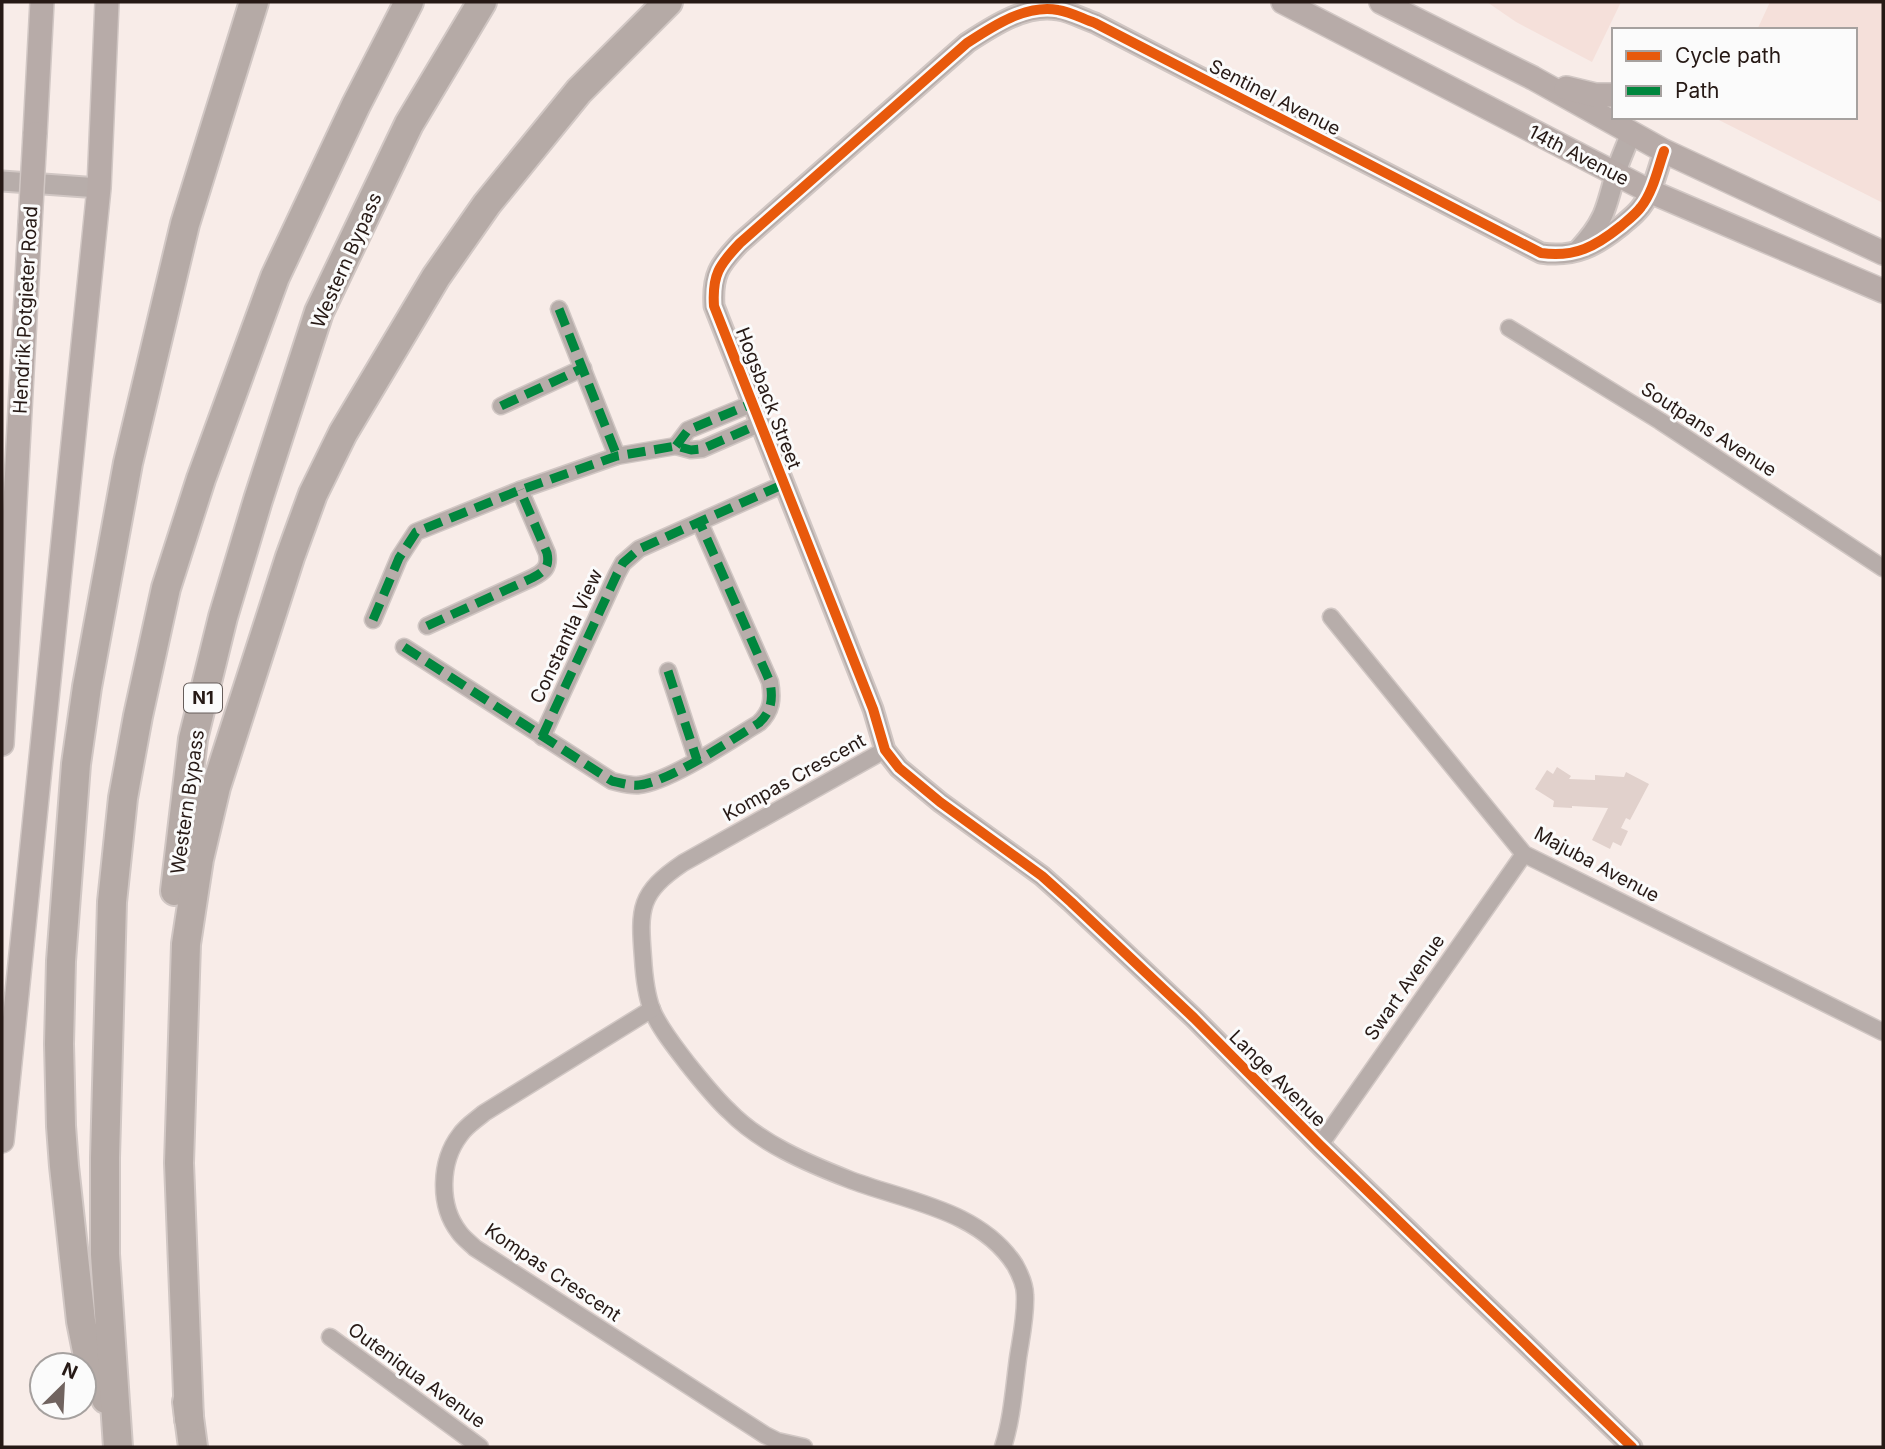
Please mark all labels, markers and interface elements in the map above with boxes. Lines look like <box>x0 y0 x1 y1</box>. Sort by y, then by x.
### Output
legend <box>1612 28 1857 119</box>
text: Cycle path <box>1675 43 1781 68</box>
street label: Sentinel Avenue <box>1205 54 1344 140</box>
text: Path <box>1675 78 1720 103</box>
street label: 14th Avenue <box>1525 120 1633 191</box>
street label: Western Bypass <box>306 189 387 331</box>
street label: Hendrik Potgieter Road <box>9 206 42 415</box>
street label: Hogsback Street <box>731 324 806 472</box>
street label: Soutpans Avenue <box>1637 377 1781 482</box>
street label: Constantla View <box>525 565 608 707</box>
road number: N1 <box>184 684 222 712</box>
street label: Western Bypass <box>166 728 209 876</box>
street label: Kompas Crescent <box>719 729 869 826</box>
street label: Majuba Avenue <box>1530 822 1663 907</box>
street label: Swart Avenue <box>1359 930 1449 1045</box>
street label: Lange Avenue <box>1224 1025 1331 1132</box>
street label: Kompas Crescent <box>480 1218 625 1326</box>
street label: Outeniqua Avenue <box>343 1318 490 1433</box>
north arrow <box>28 1351 98 1421</box>
text: N <box>58 1357 81 1384</box>

